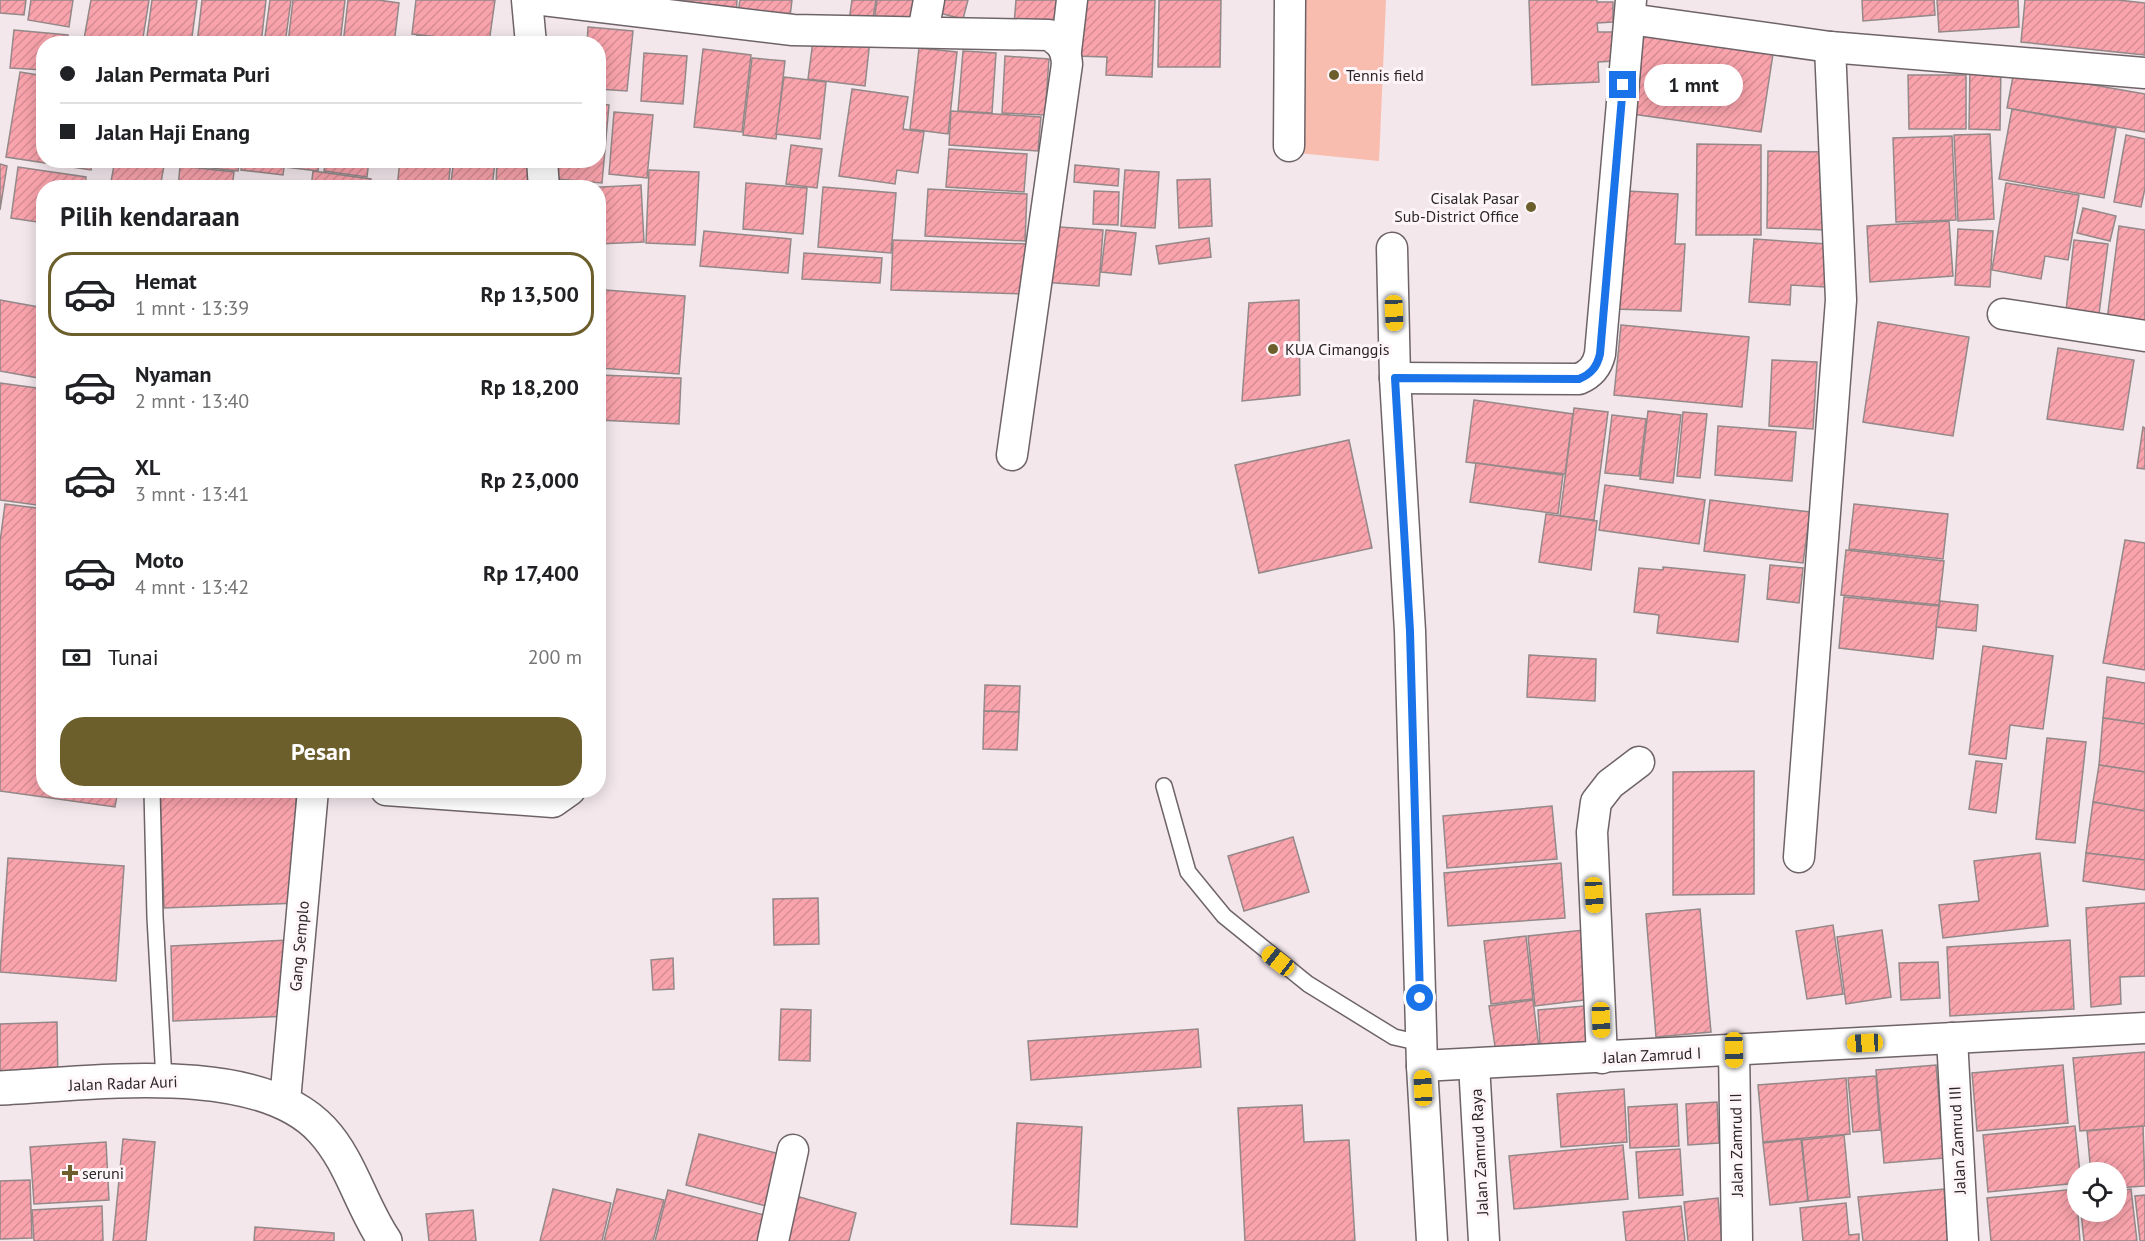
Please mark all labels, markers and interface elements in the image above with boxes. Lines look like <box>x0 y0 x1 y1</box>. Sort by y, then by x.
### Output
text: Jalan Permata Puri <box>96 60 270 88</box>
callout: 1 mnt <box>1644 64 1743 106</box>
place label: Tennis field <box>1346 65 1424 85</box>
marker: Tennis field <box>1327 68 1341 82</box>
route end <box>1609 71 1636 98</box>
text: 1 mnt <box>1668 72 1719 98</box>
text: Jalan Haji Enang <box>96 118 250 146</box>
place label: Cisalak Pasar Sub-District Office <box>1394 188 1520 226</box>
text: Pilih kendaraan <box>60 199 240 233</box>
marker: Cisalak Pasar Sub-District Office <box>1524 200 1538 214</box>
icon: car <box>63 267 117 321</box>
text: Hemat <box>135 267 197 295</box>
text: Rp 13,500 <box>480 280 579 308</box>
text: 1 mnt · 13:39 <box>135 295 249 321</box>
car <box>1384 295 1404 331</box>
place label: KUA Cimanggis <box>1285 339 1390 359</box>
marker: KUA Cimanggis <box>1266 342 1280 356</box>
icon: car <box>63 360 117 414</box>
text: Nyaman <box>135 360 212 388</box>
text: Rp 18,200 <box>480 373 579 401</box>
text: 2 mnt · 13:40 <box>135 388 249 414</box>
icon: car <box>63 453 117 507</box>
text: XL <box>135 453 160 481</box>
text: Rp 23,000 <box>480 466 579 494</box>
text: 3 mnt · 13:41 <box>135 481 249 507</box>
icon: car <box>63 546 117 600</box>
text: Moto <box>135 546 184 574</box>
text: Rp 17,400 <box>483 559 579 587</box>
text: 4 mnt · 13:42 <box>135 574 249 600</box>
icon: cash <box>60 641 93 674</box>
text: Tunai <box>108 643 159 671</box>
text: 200 m <box>528 644 582 670</box>
button: Pesan <box>60 717 582 786</box>
car <box>1584 877 1604 913</box>
street label: Gang Semplo <box>285 900 313 992</box>
car <box>1258 943 1298 979</box>
route start <box>1406 984 1433 1011</box>
car <box>1591 1002 1611 1038</box>
car <box>1725 1032 1743 1068</box>
car <box>1847 1033 1883 1053</box>
street label: Jalan Zamrud I <box>1601 1042 1702 1068</box>
car <box>1413 1070 1433 1106</box>
street label: Jalan Radar Auri <box>67 1071 178 1095</box>
street label: Jalan Zamrud III <box>1944 1086 1970 1195</box>
street label: Jalan Zamrud Raya <box>1466 1088 1492 1217</box>
street label: Jalan Zamrud II <box>1725 1093 1747 1198</box>
map controls <box>2067 1162 2127 1222</box>
button: locate <box>2067 1162 2127 1222</box>
place label: seruni <box>82 1163 124 1183</box>
marker: seruni <box>63 1166 77 1180</box>

